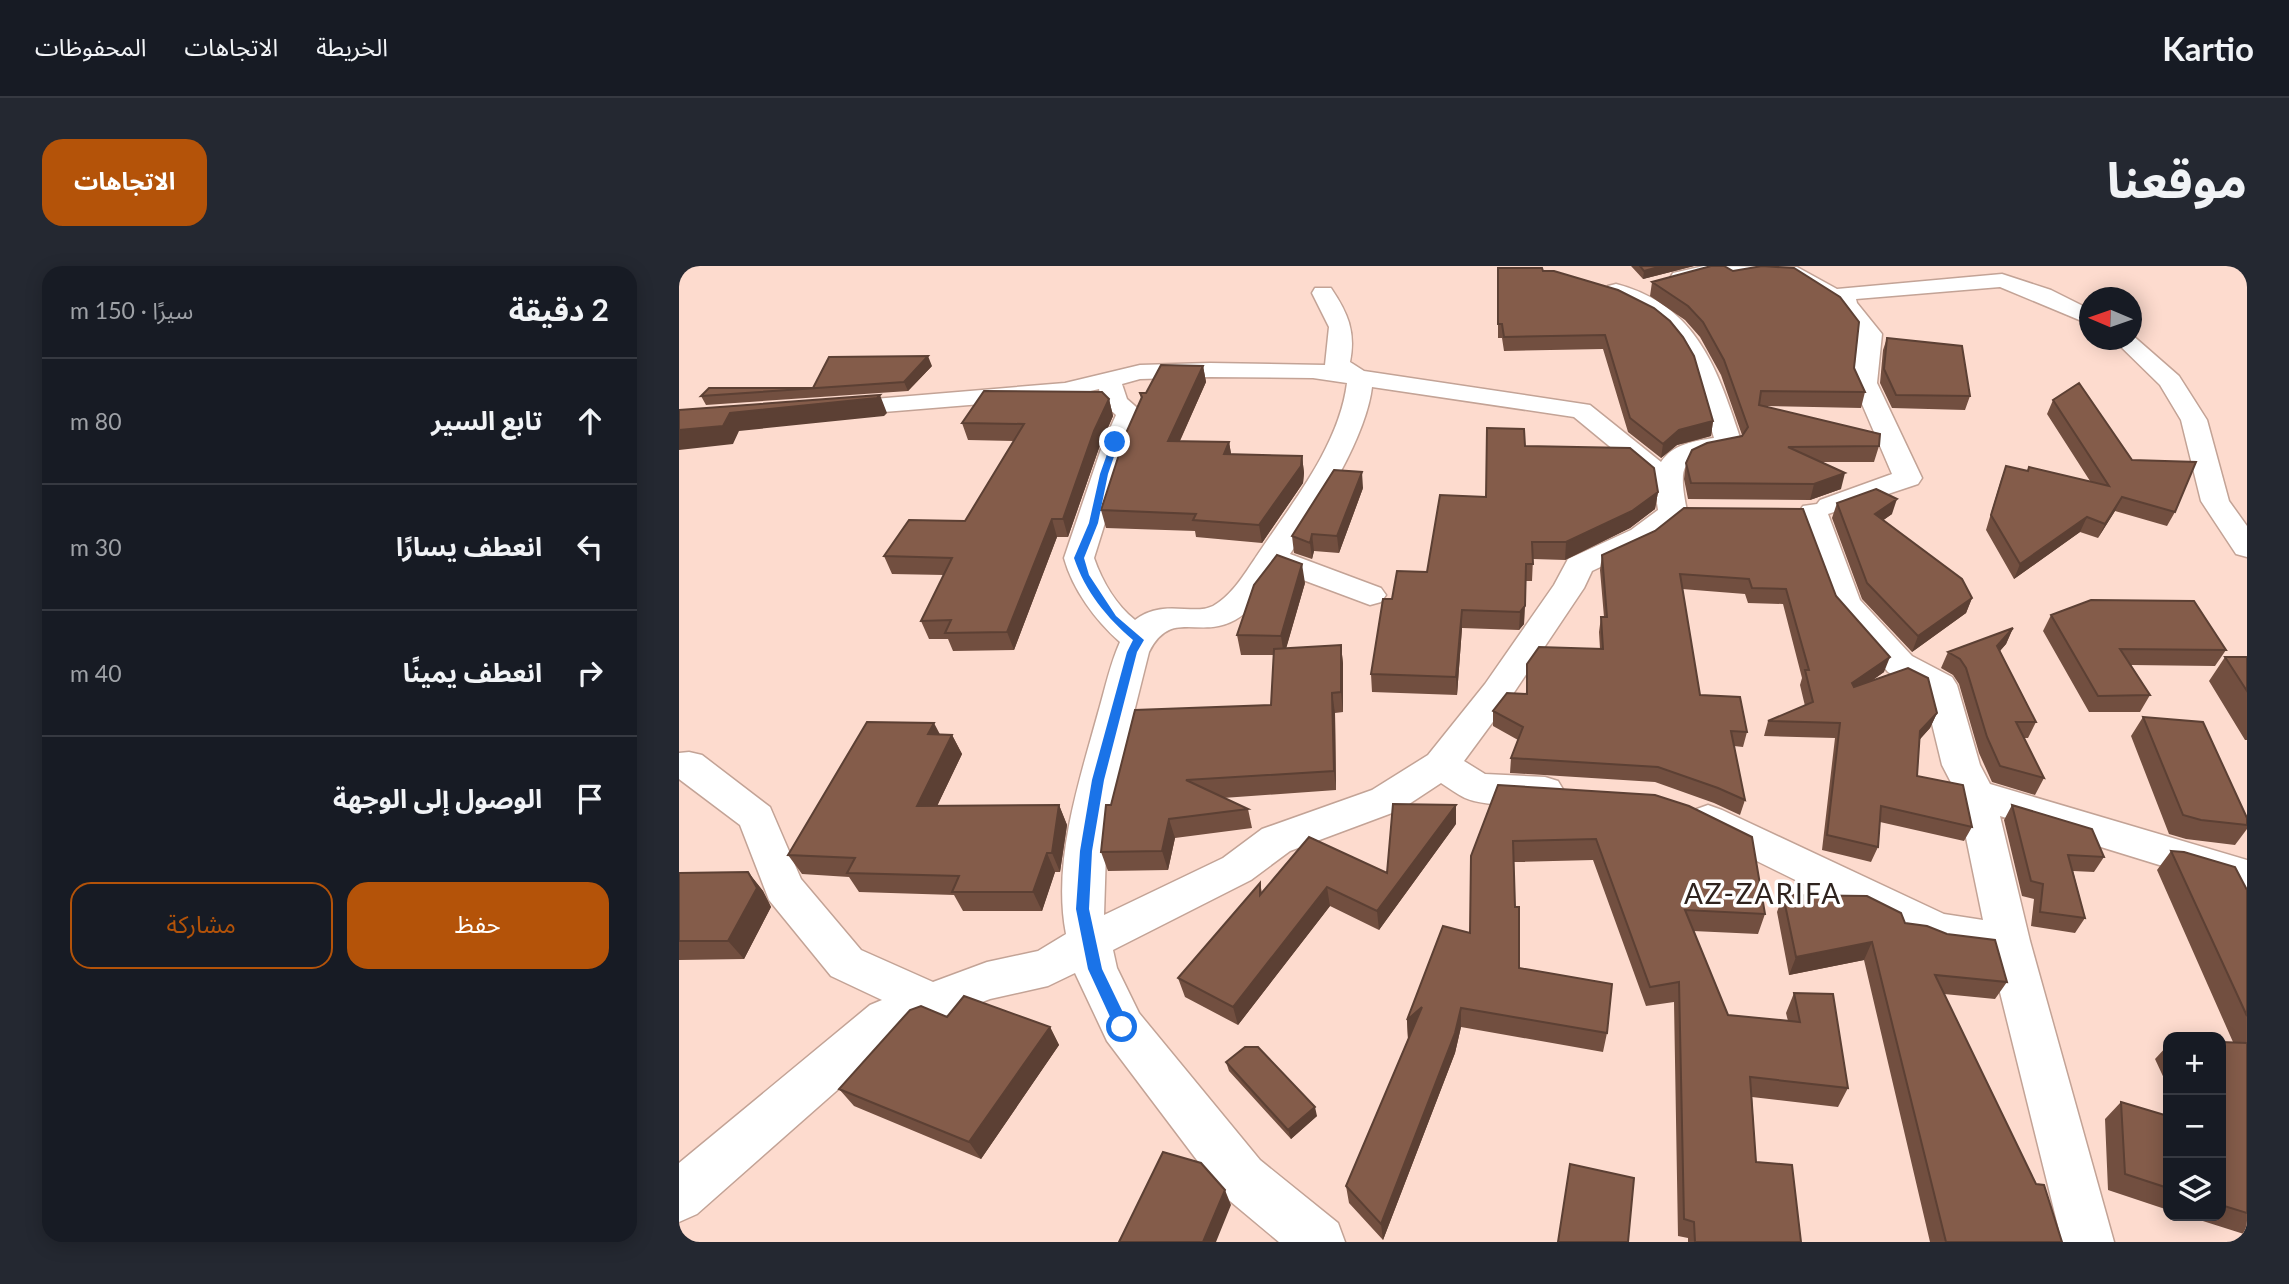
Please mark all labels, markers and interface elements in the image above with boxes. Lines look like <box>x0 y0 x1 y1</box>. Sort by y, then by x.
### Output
text: Kartio <box>2162 28 2254 68</box>
text: المحفوظات <box>35 32 146 61</box>
text: الاتجاهات <box>184 32 278 61</box>
text: الخريطة <box>316 32 388 61</box>
button: الاتجاهات <box>42 139 207 226</box>
text: موقعنا <box>2107 150 2247 208</box>
north arrow <box>2079 287 2142 350</box>
text: 2 دقيقة <box>509 291 609 327</box>
text: سيرًا · 150 m <box>70 296 193 324</box>
icon: ahead <box>571 402 609 440</box>
text: تابع السير <box>431 404 542 436</box>
text: 80 m <box>70 407 122 435</box>
route end <box>1099 426 1130 457</box>
icon: left <box>571 528 609 566</box>
text: انعطف يسارًا <box>396 530 542 562</box>
text: 30 m <box>70 533 122 561</box>
icon: right <box>571 654 609 692</box>
text: انعطف يمينًا <box>403 656 542 688</box>
text: 40 m <box>70 659 122 687</box>
icon: arrive <box>571 780 609 818</box>
text: الوصول إلى الوجهة <box>333 782 542 814</box>
district label: AZ-ZARIFA <box>1684 876 1842 910</box>
button: مشاركة <box>70 882 333 969</box>
button: حفظ <box>347 882 609 969</box>
route start <box>1106 1011 1137 1042</box>
map controls <box>2163 1032 2226 1221</box>
button: + <box>2163 1032 2226 1095</box>
button: − <box>2163 1095 2226 1158</box>
button: layers <box>2163 1158 2226 1221</box>

